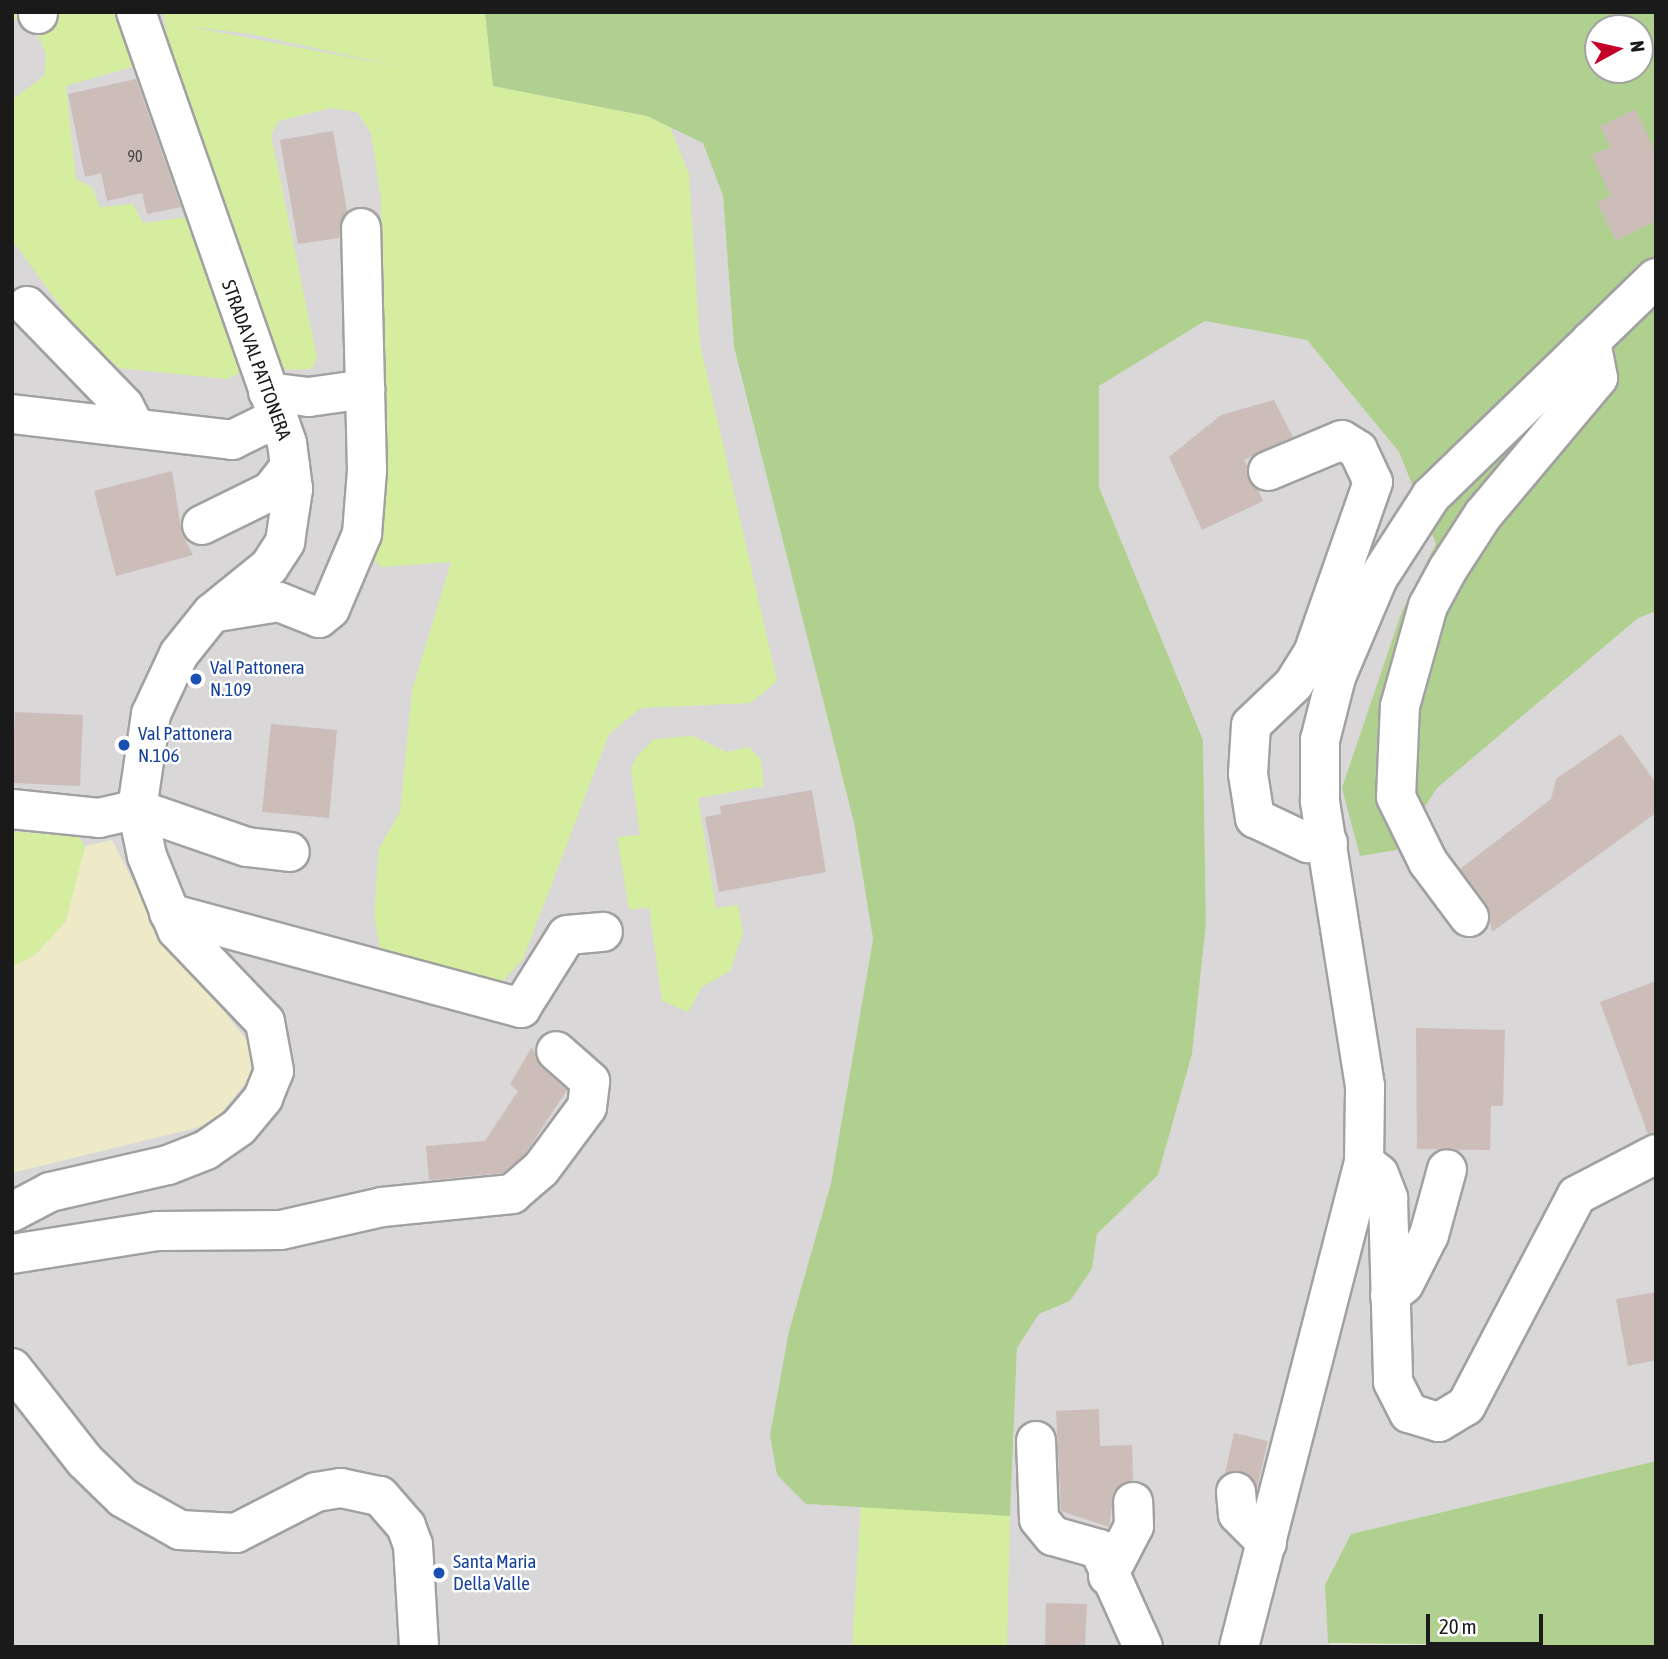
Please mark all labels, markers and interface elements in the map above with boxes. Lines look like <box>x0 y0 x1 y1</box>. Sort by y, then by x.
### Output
north arrow <box>1584 14 1654 84</box>
text: N <box>1626 39 1649 53</box>
house number: 90 <box>127 146 143 166</box>
street label: STRADA VAL PATTONERA <box>216 277 296 443</box>
place label: Val Pattonera N.109 <box>210 657 305 701</box>
marker: Val Pattonera N.109 <box>188 671 204 687</box>
place label: Val Pattonera N.106 <box>138 723 233 767</box>
marker: Val Pattonera N.106 <box>116 737 132 753</box>
place label: Santa Maria Della Valle <box>453 1551 536 1595</box>
marker: Santa Maria Della Valle <box>431 1565 447 1581</box>
scale bar <box>1430 1600 1547 1644</box>
text: 20 m <box>1439 1614 1477 1638</box>

